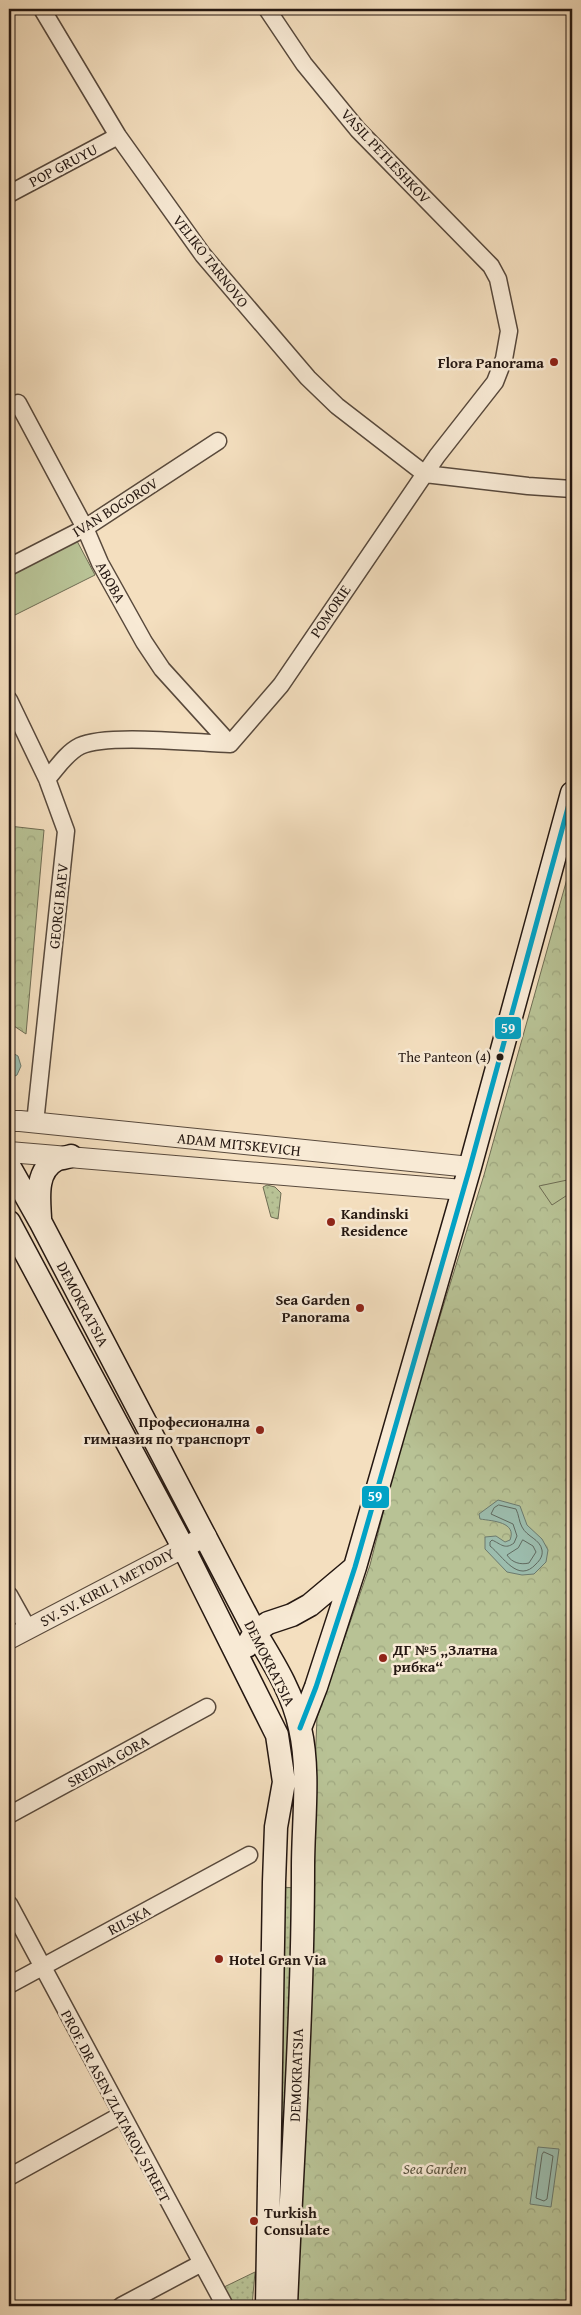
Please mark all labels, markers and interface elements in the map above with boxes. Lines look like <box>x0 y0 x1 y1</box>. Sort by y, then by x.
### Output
street label: VASIL PETLESHKOV <box>336 104 436 208</box>
street label: POP GRUYU <box>25 138 101 192</box>
street label: VELIKO TARNOVO <box>168 210 254 312</box>
place label: Flora Panorama <box>438 352 544 373</box>
marker: Flora Panorama <box>548 356 560 368</box>
street label: IVAN BOGOROV <box>68 472 162 542</box>
street label: ABOBA <box>91 558 131 606</box>
street label: POMORIE <box>305 580 356 642</box>
street label: GEORGI BAEV <box>43 862 73 950</box>
line badge: 59 <box>494 1016 522 1040</box>
text: 59 <box>501 1018 515 1038</box>
place label: The Panteon (4) <box>398 1047 491 1067</box>
marker: The Panteon (4) <box>495 1052 505 1062</box>
street label: ADAM MITSKEVICH <box>176 1127 302 1161</box>
place label: Kandinski Residence <box>341 1203 409 1241</box>
marker: Kandinski Residence <box>325 1216 337 1228</box>
street label: DEMOKRATSIA <box>52 1258 114 1350</box>
place label: Sea Garden Panorama <box>275 1289 350 1327</box>
marker: Sea Garden Panorama <box>354 1302 366 1314</box>
place label: Професионална гимназия по транспорт <box>84 1411 251 1449</box>
marker: Професионална гимназия по транспорт <box>254 1424 266 1436</box>
line badge: 59 <box>361 1485 390 1509</box>
text: 59 <box>368 1486 382 1506</box>
street label: SV. SV. KIRIL I METODIY <box>36 1543 178 1631</box>
street label: DEMOKRATSIA <box>239 1617 301 1709</box>
place label: ДГ №5 „Златна рибка“ <box>392 1639 498 1677</box>
marker: ДГ №5 „Златна рибка“ <box>377 1652 389 1664</box>
street label: SREDNA GORA <box>63 1730 153 1792</box>
street label: RILSKA <box>104 1900 154 1940</box>
place label: Hotel Gran Via <box>229 1949 327 1970</box>
marker: Hotel Gran Via <box>213 1953 225 1965</box>
street label: PROF. DR ASEN ZLATAROV STREET <box>56 2006 176 2207</box>
street label: DEMOKRATSIA <box>284 2028 308 2122</box>
park label: Sea Garden <box>403 2158 467 2179</box>
place label: Turkish Consulate <box>264 2202 330 2240</box>
marker: Turkish Consulate <box>248 2215 260 2227</box>

